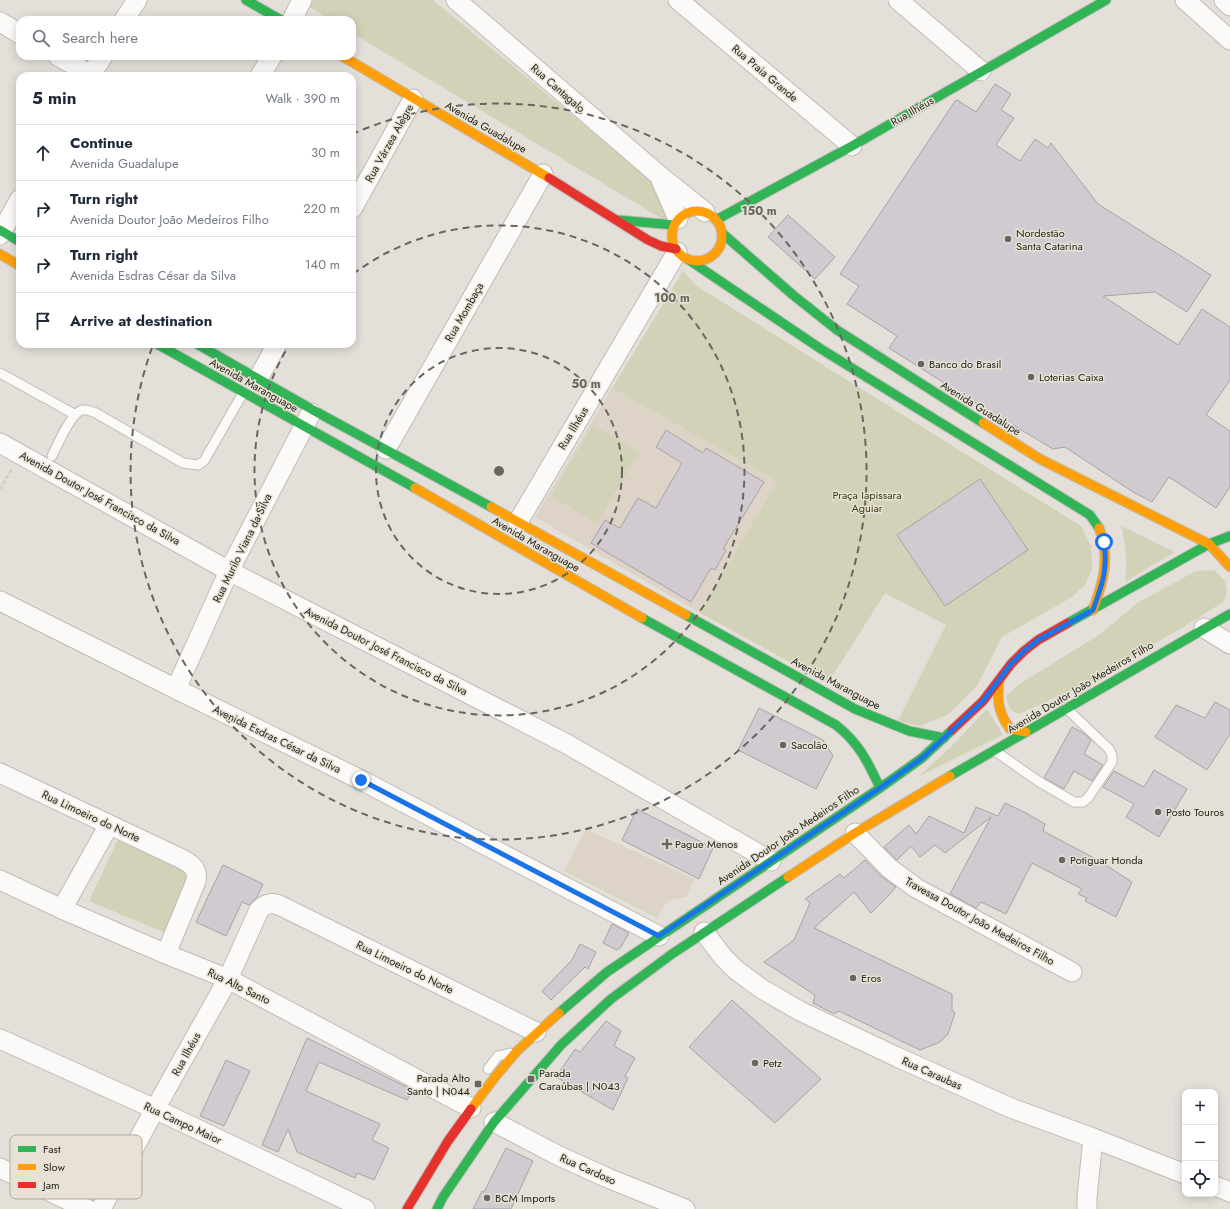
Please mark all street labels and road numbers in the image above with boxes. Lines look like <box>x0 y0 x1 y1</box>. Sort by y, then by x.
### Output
street label: Rua Praia Grande <box>728 40 802 106</box>
street label: Rua Cantagalo <box>527 60 589 116</box>
street label: Rua Ilhéus <box>887 92 937 130</box>
street label: Avenida Guadalupe <box>442 97 530 157</box>
street label: Rua Várzea Alegre <box>361 101 417 185</box>
street label: Rua Mombaça <box>441 279 487 345</box>
street label: Avenida Maranguape <box>207 354 301 416</box>
street label: Avenida Guadalupe <box>938 377 1025 439</box>
street label: Rua Ilhéus <box>554 403 592 452</box>
street label: Avenida Doutor José Francisco da Silva <box>17 447 183 549</box>
street label: Rua Murilo Viana da Silva <box>209 491 275 605</box>
street label: Avenida Maranguape <box>489 512 583 576</box>
street label: Avenida Doutor José Francisco da Silva <box>302 603 470 699</box>
street label: Avenida Doutor João Medeiros Filho <box>1004 637 1156 737</box>
street label: Avenida Maranguape <box>789 653 884 713</box>
street label: Avenida Esdras César da Silva <box>210 701 344 777</box>
street label: Avenida Doutor João Medeiros Filho <box>714 781 862 889</box>
street label: Rua Limoeiro do Norte <box>39 786 143 846</box>
street label: Travessa Doutor João Medeiros Filho <box>902 873 1058 969</box>
street label: Rua Limoeiro do Norte <box>354 936 457 998</box>
street label: Rua Alto Santo <box>205 964 273 1008</box>
street label: Rua Ilhéus <box>168 1029 205 1079</box>
street label: Rua Caraubas <box>899 1053 965 1094</box>
street label: Rua Campo Maior <box>141 1098 225 1148</box>
street label: Rua Cardoso <box>557 1150 619 1188</box>

